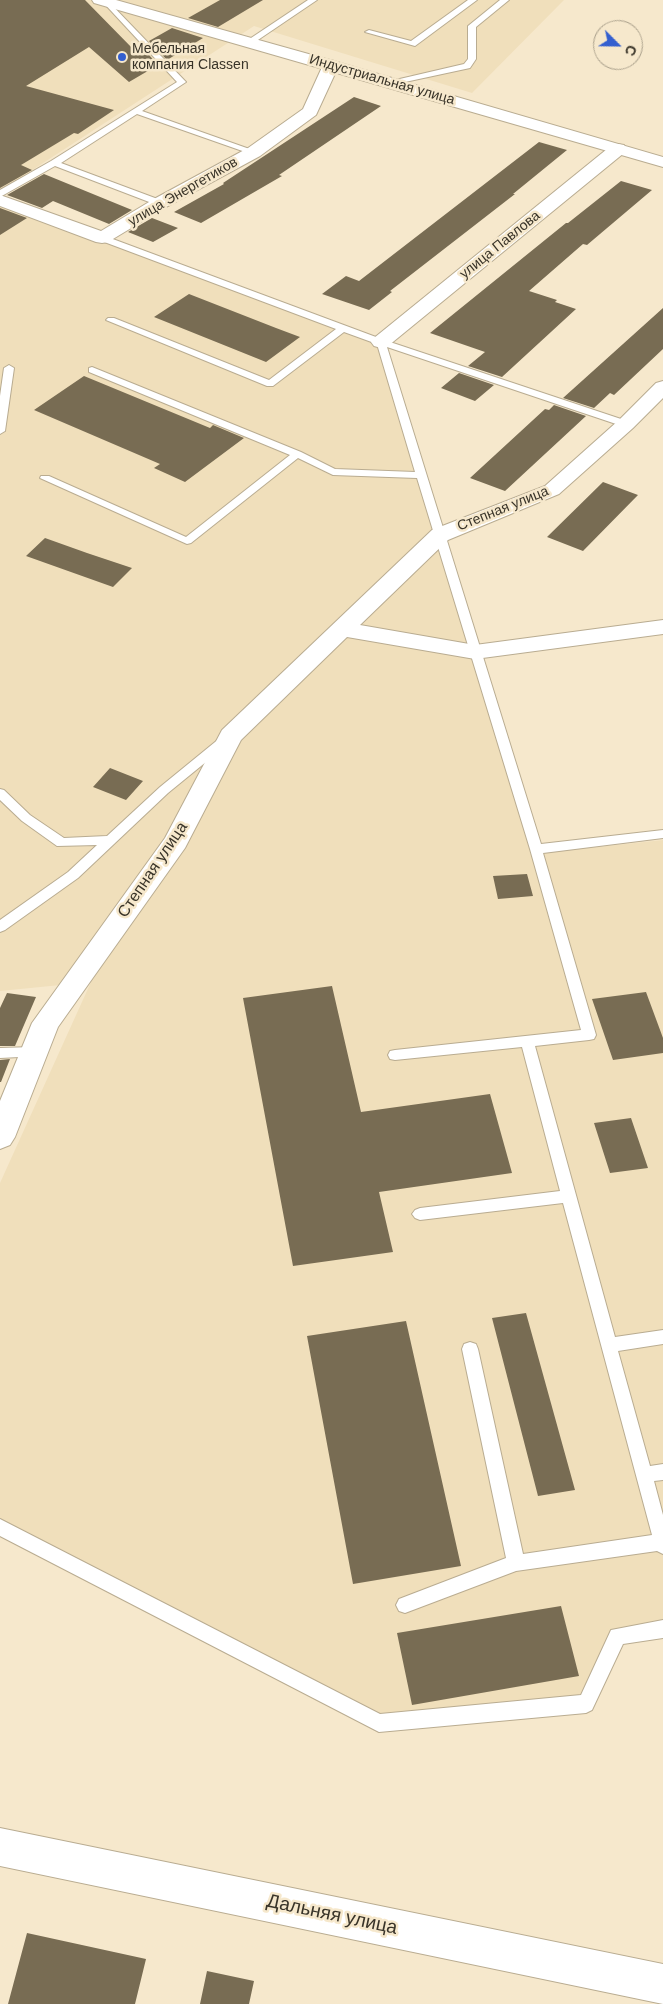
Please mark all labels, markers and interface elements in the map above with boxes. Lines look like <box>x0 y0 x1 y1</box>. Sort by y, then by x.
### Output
north arrow <box>593 20 643 70</box>
place label: Мебельная компания Сlassen <box>132 41 249 74</box>
text: С <box>622 43 640 58</box>
marker: Мебельная компания Сlassen <box>116 51 128 63</box>
street label: Индустриальная улица <box>307 51 457 109</box>
street label: улица Энергетиков <box>125 154 241 230</box>
street label: улица Павлова <box>456 207 544 283</box>
street label: Степная улица <box>455 483 551 535</box>
street label: Степная улица <box>114 819 192 921</box>
street label: Дальняя улица <box>265 1890 399 1940</box>

